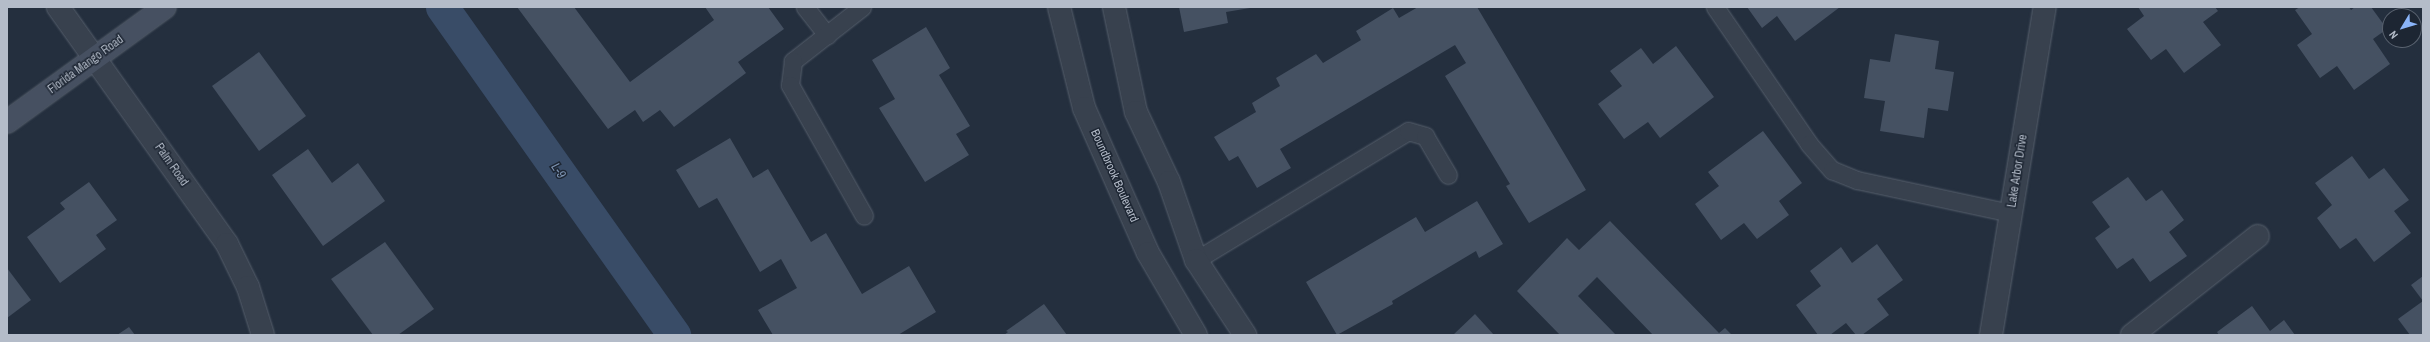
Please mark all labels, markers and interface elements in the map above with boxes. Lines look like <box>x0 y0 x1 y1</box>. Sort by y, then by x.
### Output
north arrow <box>2382 8 2422 48</box>
text: N <box>2386 28 2401 42</box>
street label: Florida Mango Road <box>45 33 127 97</box>
street label: Boundbrook Boulevard <box>1087 127 1141 225</box>
street label: Lake Arbor Drive <box>2005 133 2031 209</box>
street label: Palm Road <box>151 141 191 189</box>
water label: L-9 <box>547 160 569 182</box>

